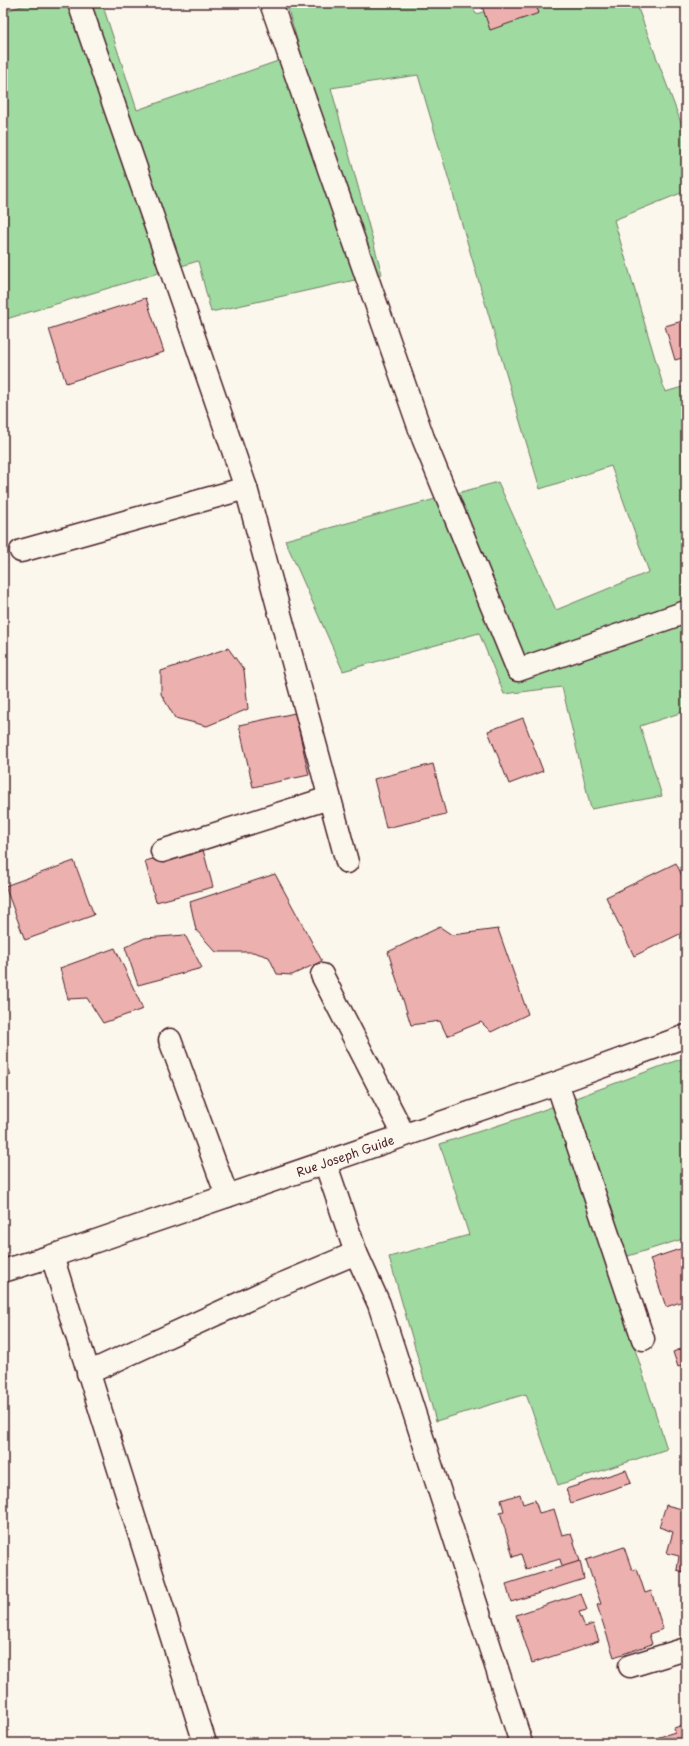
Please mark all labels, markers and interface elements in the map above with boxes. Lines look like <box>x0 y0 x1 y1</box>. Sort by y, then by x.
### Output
street label: Rue Joseph Guide <box>294 1130 396 1181</box>

